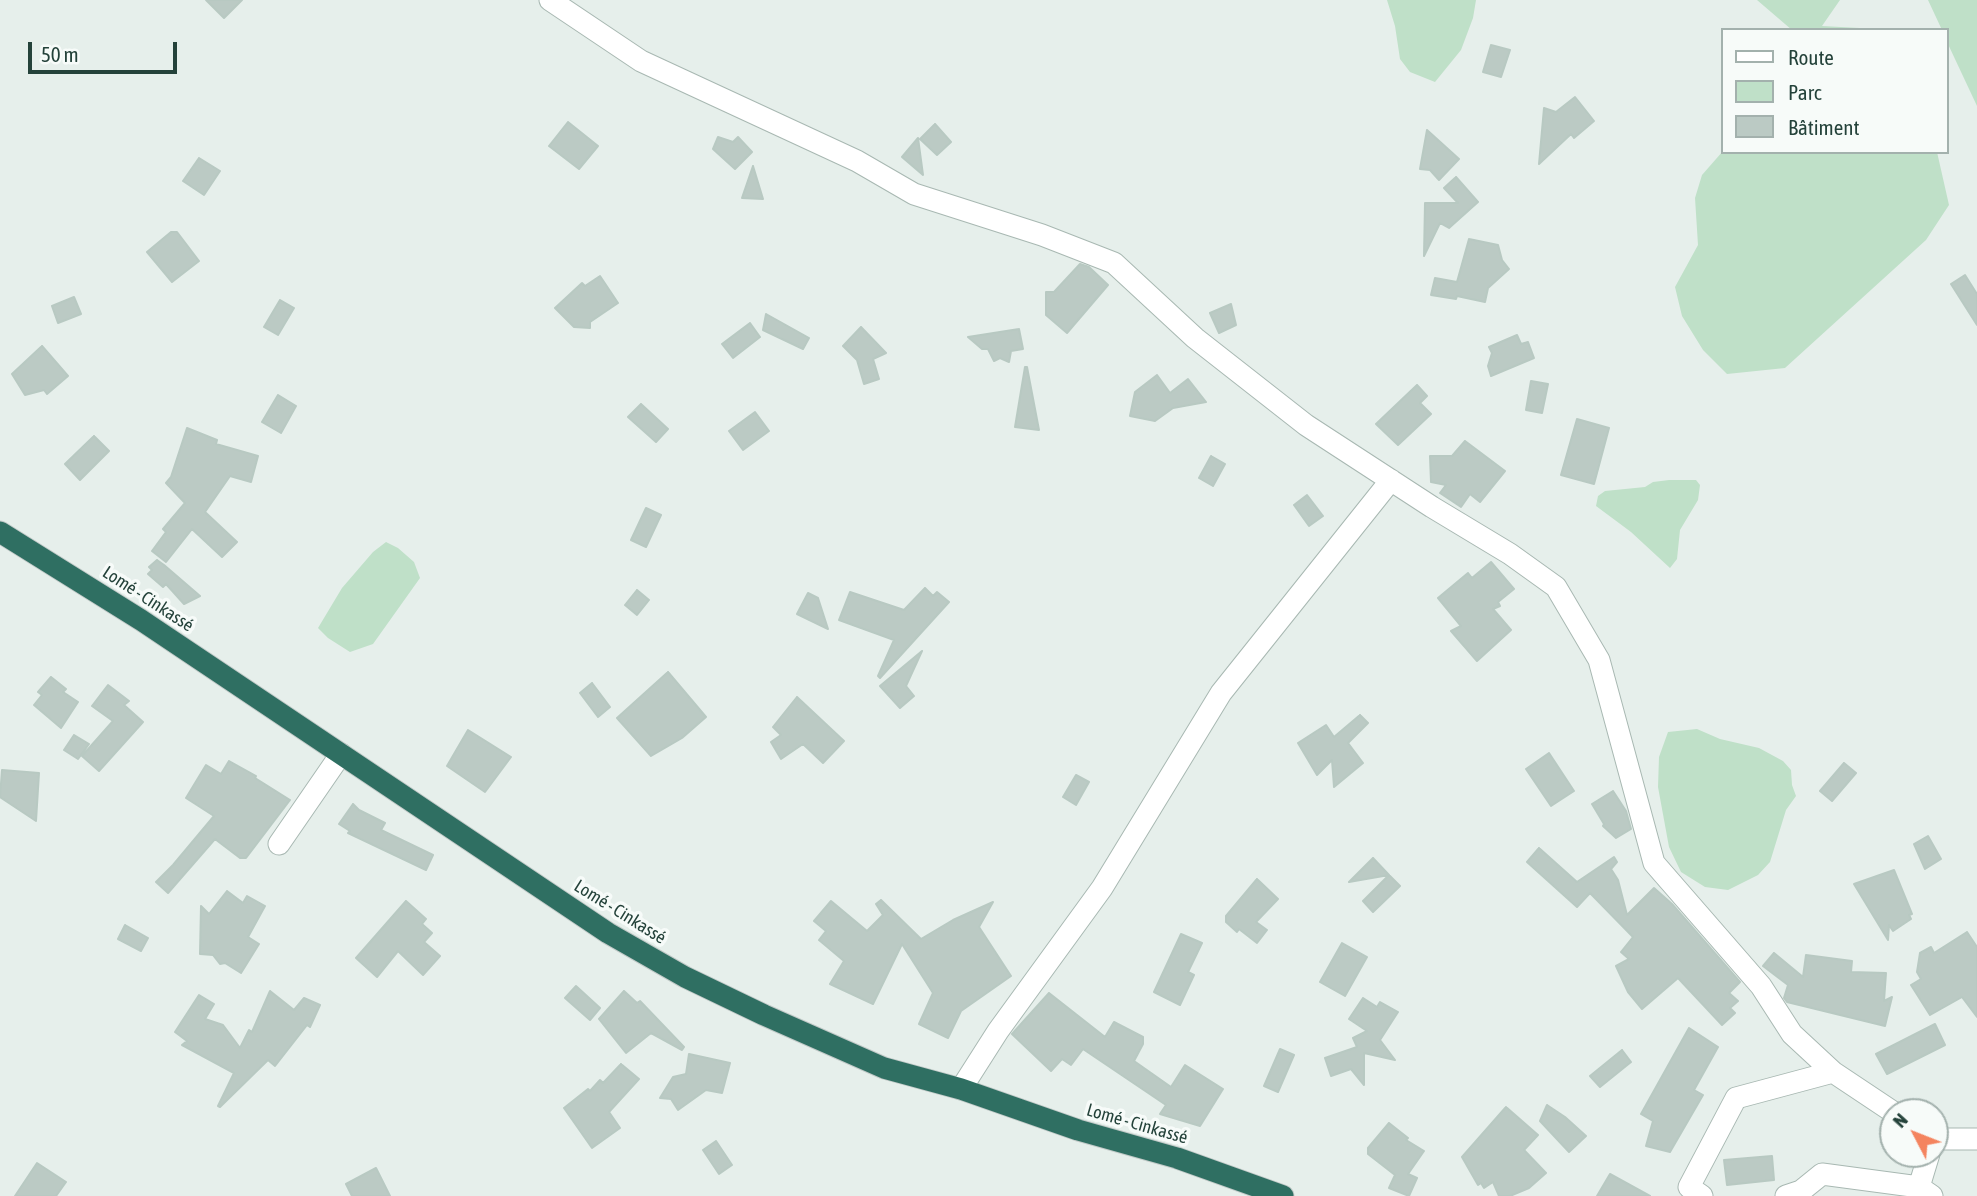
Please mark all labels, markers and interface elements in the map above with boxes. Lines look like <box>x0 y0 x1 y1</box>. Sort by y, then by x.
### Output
scale bar <box>32 28 180 72</box>
legend <box>1722 28 1949 154</box>
text: 50 m <box>41 42 79 66</box>
text: Route <box>1788 45 1834 69</box>
text: Parc <box>1788 80 1822 104</box>
text: Bâtiment <box>1788 115 1859 139</box>
street label: Lomé - Cinkassé <box>98 562 198 636</box>
street label: Lomé - Cinkassé <box>570 875 670 949</box>
north arrow <box>1879 1098 1949 1168</box>
street label: Lomé - Cinkassé <box>1084 1099 1190 1149</box>
text: N <box>1888 1109 1912 1132</box>

